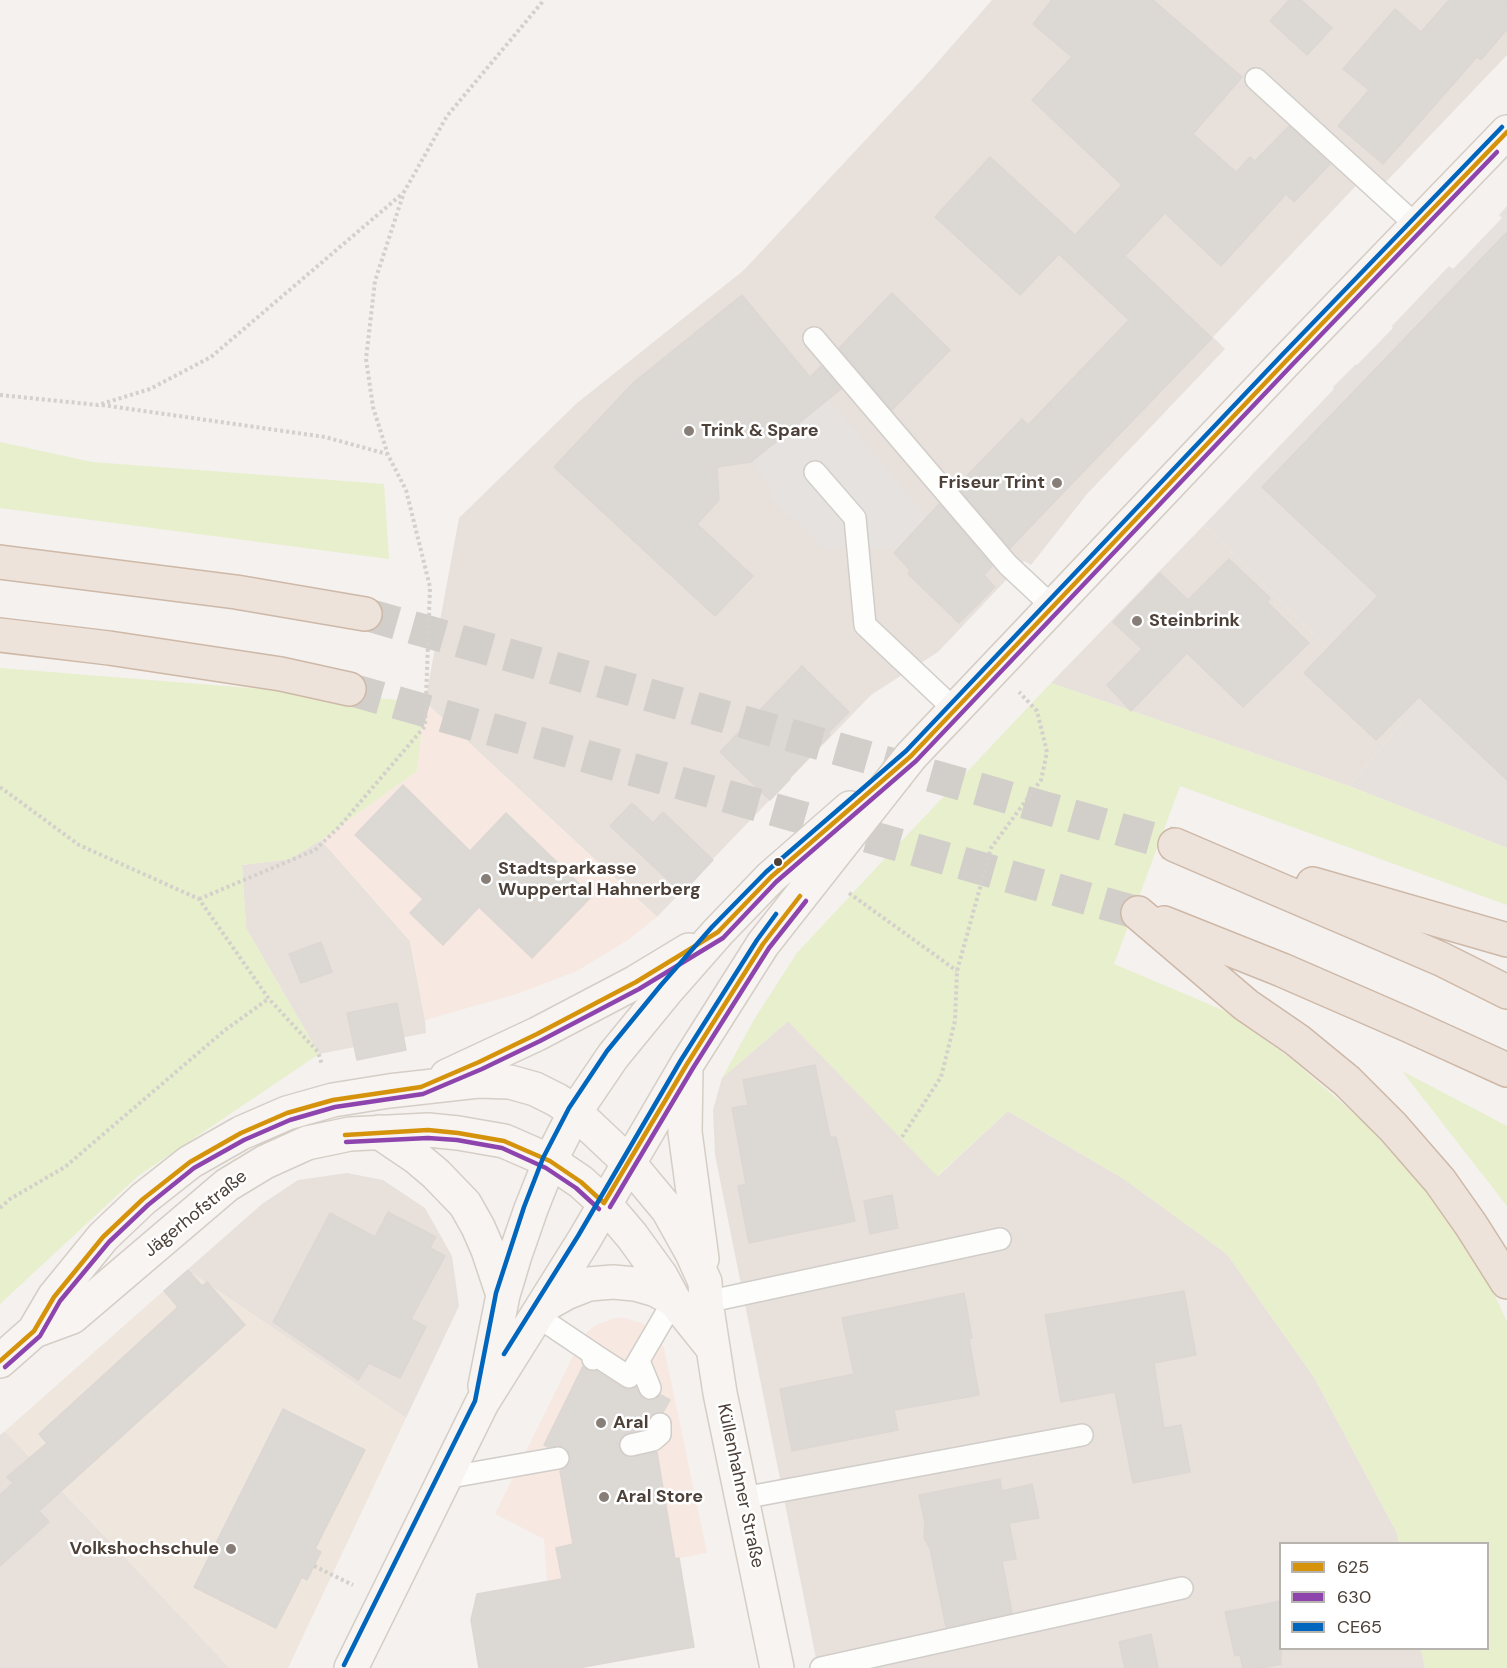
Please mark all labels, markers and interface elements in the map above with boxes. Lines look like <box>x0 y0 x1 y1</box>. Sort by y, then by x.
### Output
place label: Trink & Spare <box>701 420 818 442</box>
marker: Trink & Spare <box>682 424 696 438</box>
place label: Friseur Trint <box>939 472 1045 494</box>
marker: Friseur Trint <box>1050 476 1064 490</box>
place label: Steinbrink <box>1149 610 1240 632</box>
marker: Steinbrink <box>1130 614 1144 628</box>
unlabelled marker <box>772 856 784 868</box>
place label: Stadtsparkasse Wuppertal Hahnerberg <box>498 858 701 900</box>
marker: Stadtsparkasse Wuppertal Hahnerberg <box>479 872 493 886</box>
street label: Jägerhofstraße <box>140 1166 252 1262</box>
street label: Küllenhahner Straße <box>712 1402 768 1570</box>
place label: Aral <box>613 1412 648 1434</box>
marker: Aral <box>594 1416 608 1430</box>
place label: Aral Store <box>616 1486 703 1508</box>
marker: Aral Store <box>597 1490 611 1504</box>
place label: Volkshochschule <box>70 1538 219 1560</box>
marker: Volkshochschule <box>224 1542 238 1556</box>
legend <box>1279 1542 1489 1650</box>
text: 625 <box>1337 1555 1369 1579</box>
text: 630 <box>1337 1585 1371 1609</box>
text: CE65 <box>1337 1615 1382 1639</box>

